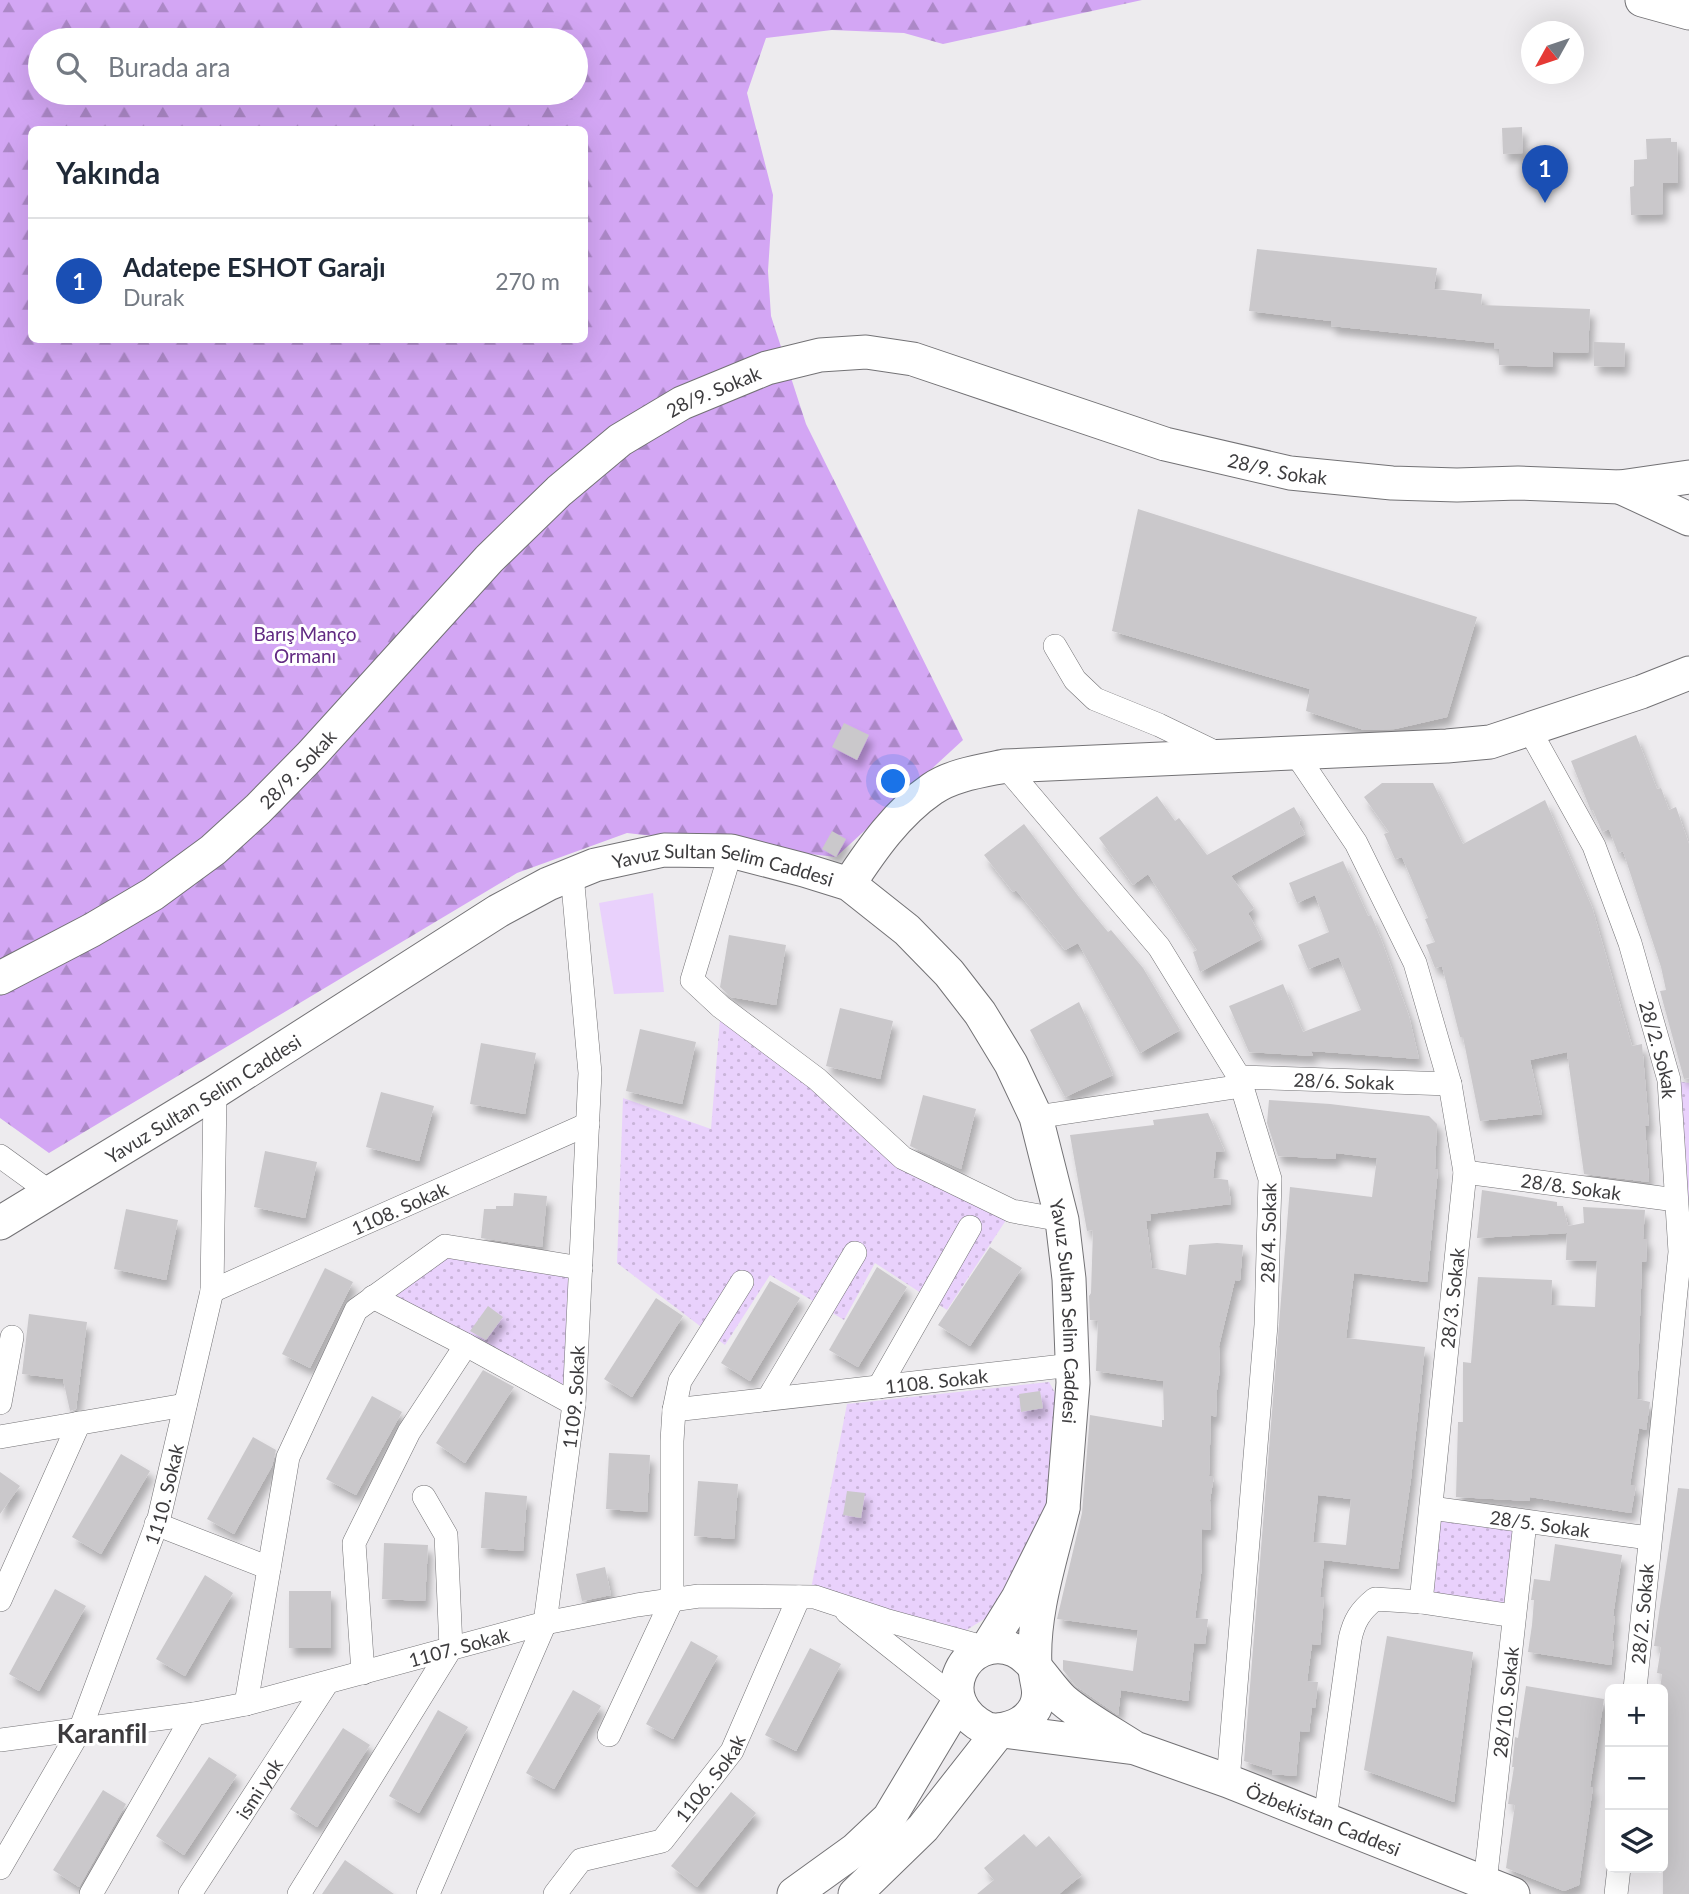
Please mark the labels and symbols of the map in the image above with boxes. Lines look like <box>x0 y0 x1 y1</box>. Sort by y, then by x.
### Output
north arrow <box>1521 21 1584 84</box>
pin: 1 <box>1522 145 1568 203</box>
street label: 28/9. Sokak <box>661 360 764 422</box>
street label: 28/9. Sokak <box>1226 447 1329 488</box>
park label: Barış Manço Ormanı <box>253 622 357 667</box>
street label: 28/9. Sokak <box>254 724 341 813</box>
your location <box>876 764 910 798</box>
street label: Yavuz Sultan Selim Caddesi <box>610 839 837 890</box>
street label: 28/2. Sokak <box>1635 998 1682 1100</box>
street label: Yavuz Sultan Selim Caddesi <box>101 1029 305 1168</box>
street label: 28/6. Sokak <box>1293 1067 1395 1094</box>
street label: 28/8. Sokak <box>1520 1168 1623 1204</box>
street label: 1108. Sokak <box>347 1176 452 1239</box>
street label: 28/4. Sokak <box>1256 1182 1280 1284</box>
street label: Yavuz Sultan Selim Caddesi <box>1046 1196 1085 1425</box>
street label: 28/3. Sokak <box>1435 1246 1469 1349</box>
street label: 1109. Sokak <box>557 1345 588 1450</box>
street label: 1108. Sokak <box>884 1363 989 1398</box>
street label: 1110. Sokak <box>139 1441 188 1548</box>
street label: 28/5. Sokak <box>1488 1505 1592 1541</box>
street label: 28/2. Sokak <box>1626 1562 1658 1665</box>
street label: 1107. Sokak <box>406 1622 512 1671</box>
street label: 28/10. Sokak <box>1487 1645 1523 1759</box>
district label: Karanfil <box>57 1717 147 1749</box>
street label: 1106. Sokak <box>670 1731 749 1826</box>
street label: ismi yok <box>231 1754 287 1823</box>
street label: Özbekistan Caddesi <box>1243 1778 1404 1860</box>

